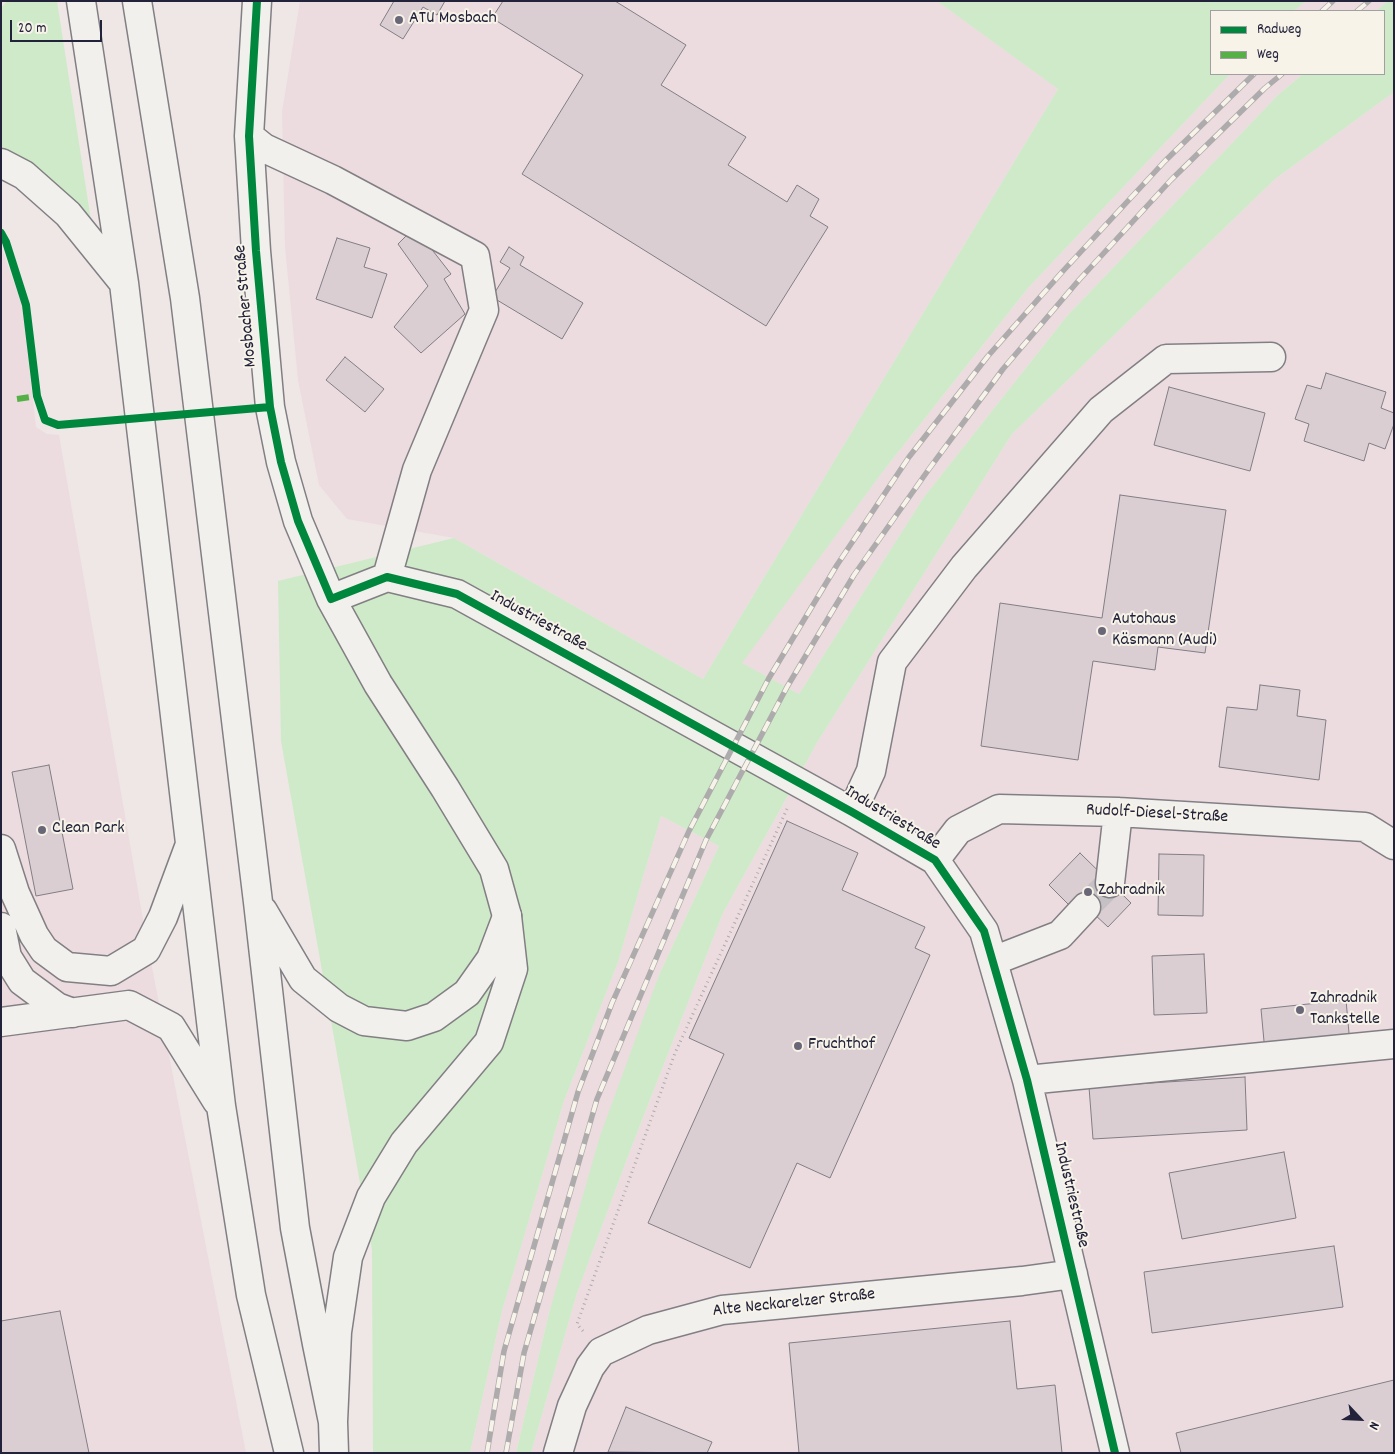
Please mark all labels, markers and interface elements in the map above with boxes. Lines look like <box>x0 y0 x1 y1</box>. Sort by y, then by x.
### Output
place label: ATU Mosbach <box>409 9 497 31</box>
scale bar <box>12 10 105 42</box>
legend <box>1210 10 1385 75</box>
marker: ATU Mosbach <box>393 14 405 26</box>
text: 20 m <box>18 18 46 40</box>
text: Radweg <box>1257 19 1301 41</box>
text: Weg <box>1257 44 1279 66</box>
street label: Mosbacher Straße <box>231 244 263 368</box>
street label: Industriestraße <box>486 586 590 658</box>
place label: Autohaus Käsmann (Audi) <box>1112 610 1217 652</box>
marker: Autohaus Käsmann (Audi) <box>1096 625 1108 637</box>
street label: Industriestraße <box>840 782 944 856</box>
street label: Rudolf-Diesel-Straße <box>1085 800 1229 830</box>
place label: Clean Park <box>52 819 125 841</box>
marker: Clean Park <box>36 824 48 836</box>
place label: Zahradnik <box>1098 881 1165 903</box>
marker: Zahradnik <box>1082 886 1094 898</box>
place label: Zahradnik Tankstelle <box>1310 989 1380 1032</box>
marker: Zahradnik Tankstelle <box>1294 1004 1306 1016</box>
place label: Fruchthof <box>808 1035 875 1057</box>
marker: Fruchthof <box>792 1040 804 1052</box>
street label: Industriestraße <box>1047 1140 1093 1250</box>
street label: Alte Neckarelzer Straße <box>712 1285 876 1323</box>
north arrow <box>1335 1394 1385 1444</box>
text: N <box>1363 1418 1384 1433</box>

